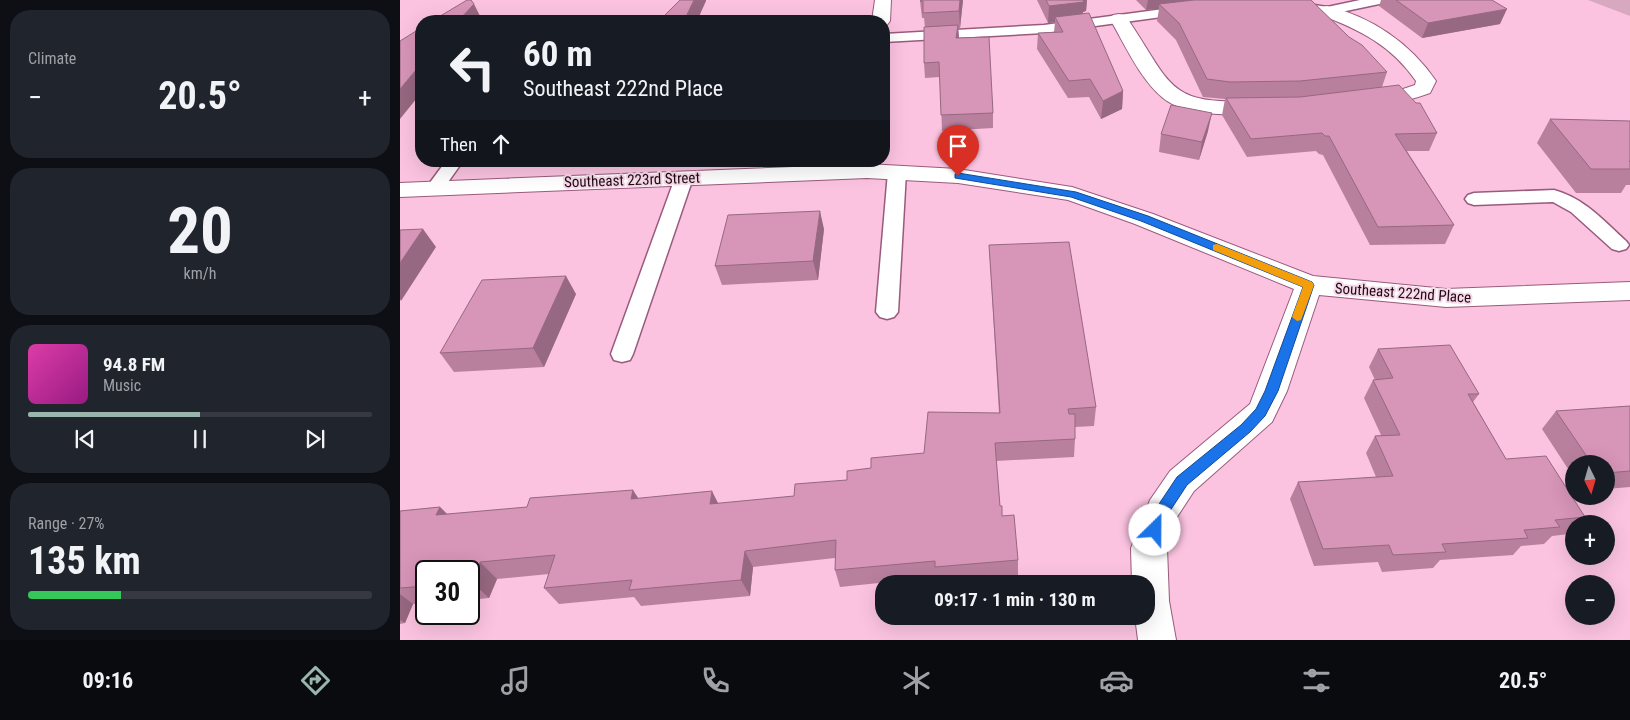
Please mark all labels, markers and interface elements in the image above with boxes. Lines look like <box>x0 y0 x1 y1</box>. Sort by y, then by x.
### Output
text: 60 m <box>523 34 592 75</box>
icon: left <box>440 35 505 100</box>
text: Climate <box>28 49 76 68</box>
text: 20.5° <box>158 74 242 118</box>
text: Southeast 222nd Place <box>523 76 723 101</box>
text: − <box>28 81 42 114</box>
text: + <box>358 81 372 114</box>
pin <box>937 125 979 176</box>
icon: ahead <box>487 130 515 158</box>
icon: arrive <box>944 132 972 160</box>
text: Then <box>440 133 477 156</box>
street label: Southeast 223rd Street <box>564 169 700 191</box>
text: 20 <box>167 193 233 269</box>
text: km/h <box>184 264 216 283</box>
street label: Southeast 222nd Place <box>1334 279 1472 307</box>
text: 94.8 FM <box>103 353 165 376</box>
text: Music <box>103 376 141 395</box>
icon: previous <box>71 425 99 453</box>
icon: pause <box>186 425 214 453</box>
icon: next <box>301 425 329 453</box>
north arrow <box>1565 455 1615 505</box>
map controls <box>1565 455 1615 625</box>
position arrow <box>1128 503 1180 555</box>
text: Range · 27% <box>28 514 104 533</box>
button: + <box>1565 515 1615 565</box>
text: 135 km <box>28 539 141 583</box>
speed limit sign: 30 <box>415 560 480 625</box>
button: − <box>1565 575 1615 625</box>
text: 09:17 · 1 min · 130 m <box>934 588 1096 611</box>
icon: directions <box>298 663 333 698</box>
icon: music <box>498 663 533 698</box>
icon: phone <box>698 663 733 698</box>
icon: climate <box>899 663 934 698</box>
icon: car <box>1099 663 1134 698</box>
icon: filters <box>1299 663 1334 698</box>
text: 09:16 <box>83 668 133 693</box>
text: 20.5° <box>1499 668 1547 693</box>

